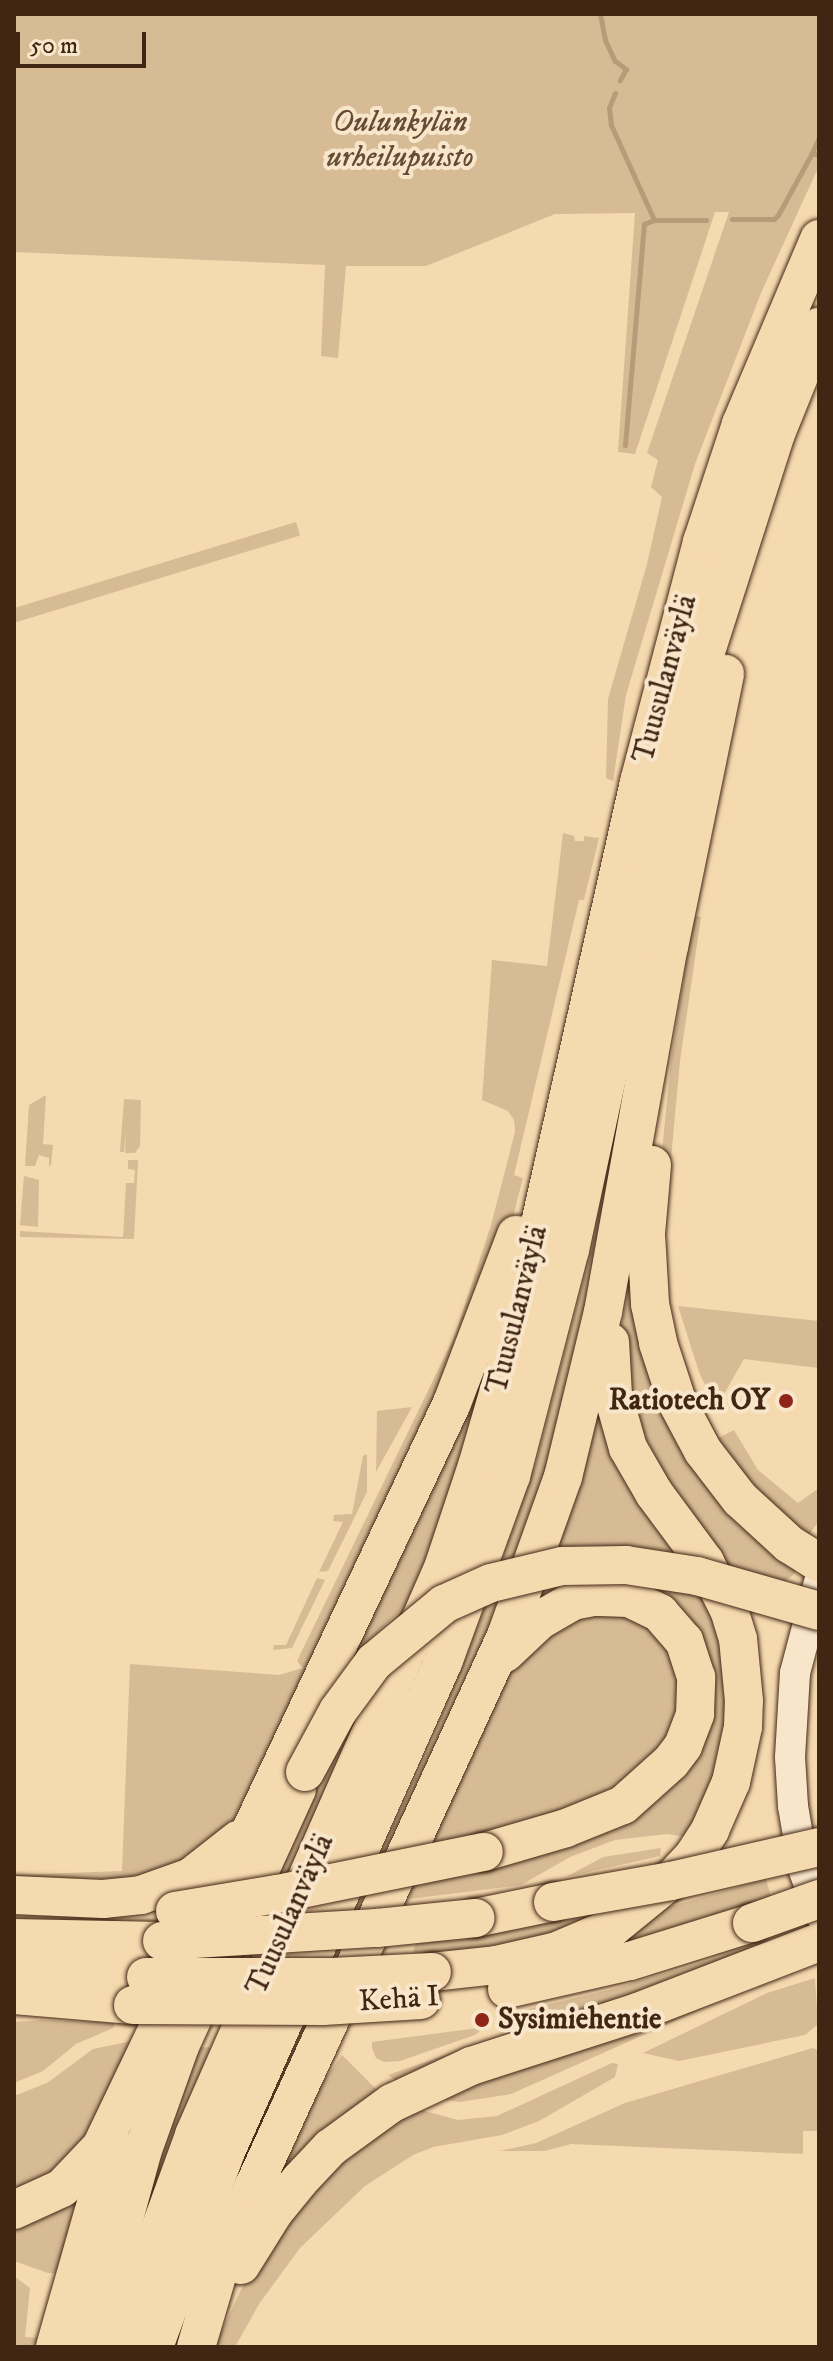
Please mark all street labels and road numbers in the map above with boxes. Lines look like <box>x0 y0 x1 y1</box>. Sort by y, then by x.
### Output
street label: Tuusulanväylä <box>626 591 706 767</box>
street label: Tuusulanväylä <box>480 1222 556 1398</box>
street label: Tuusulanväylä <box>239 1829 343 2001</box>
street label: Kehä I <box>358 1979 440 2021</box>

